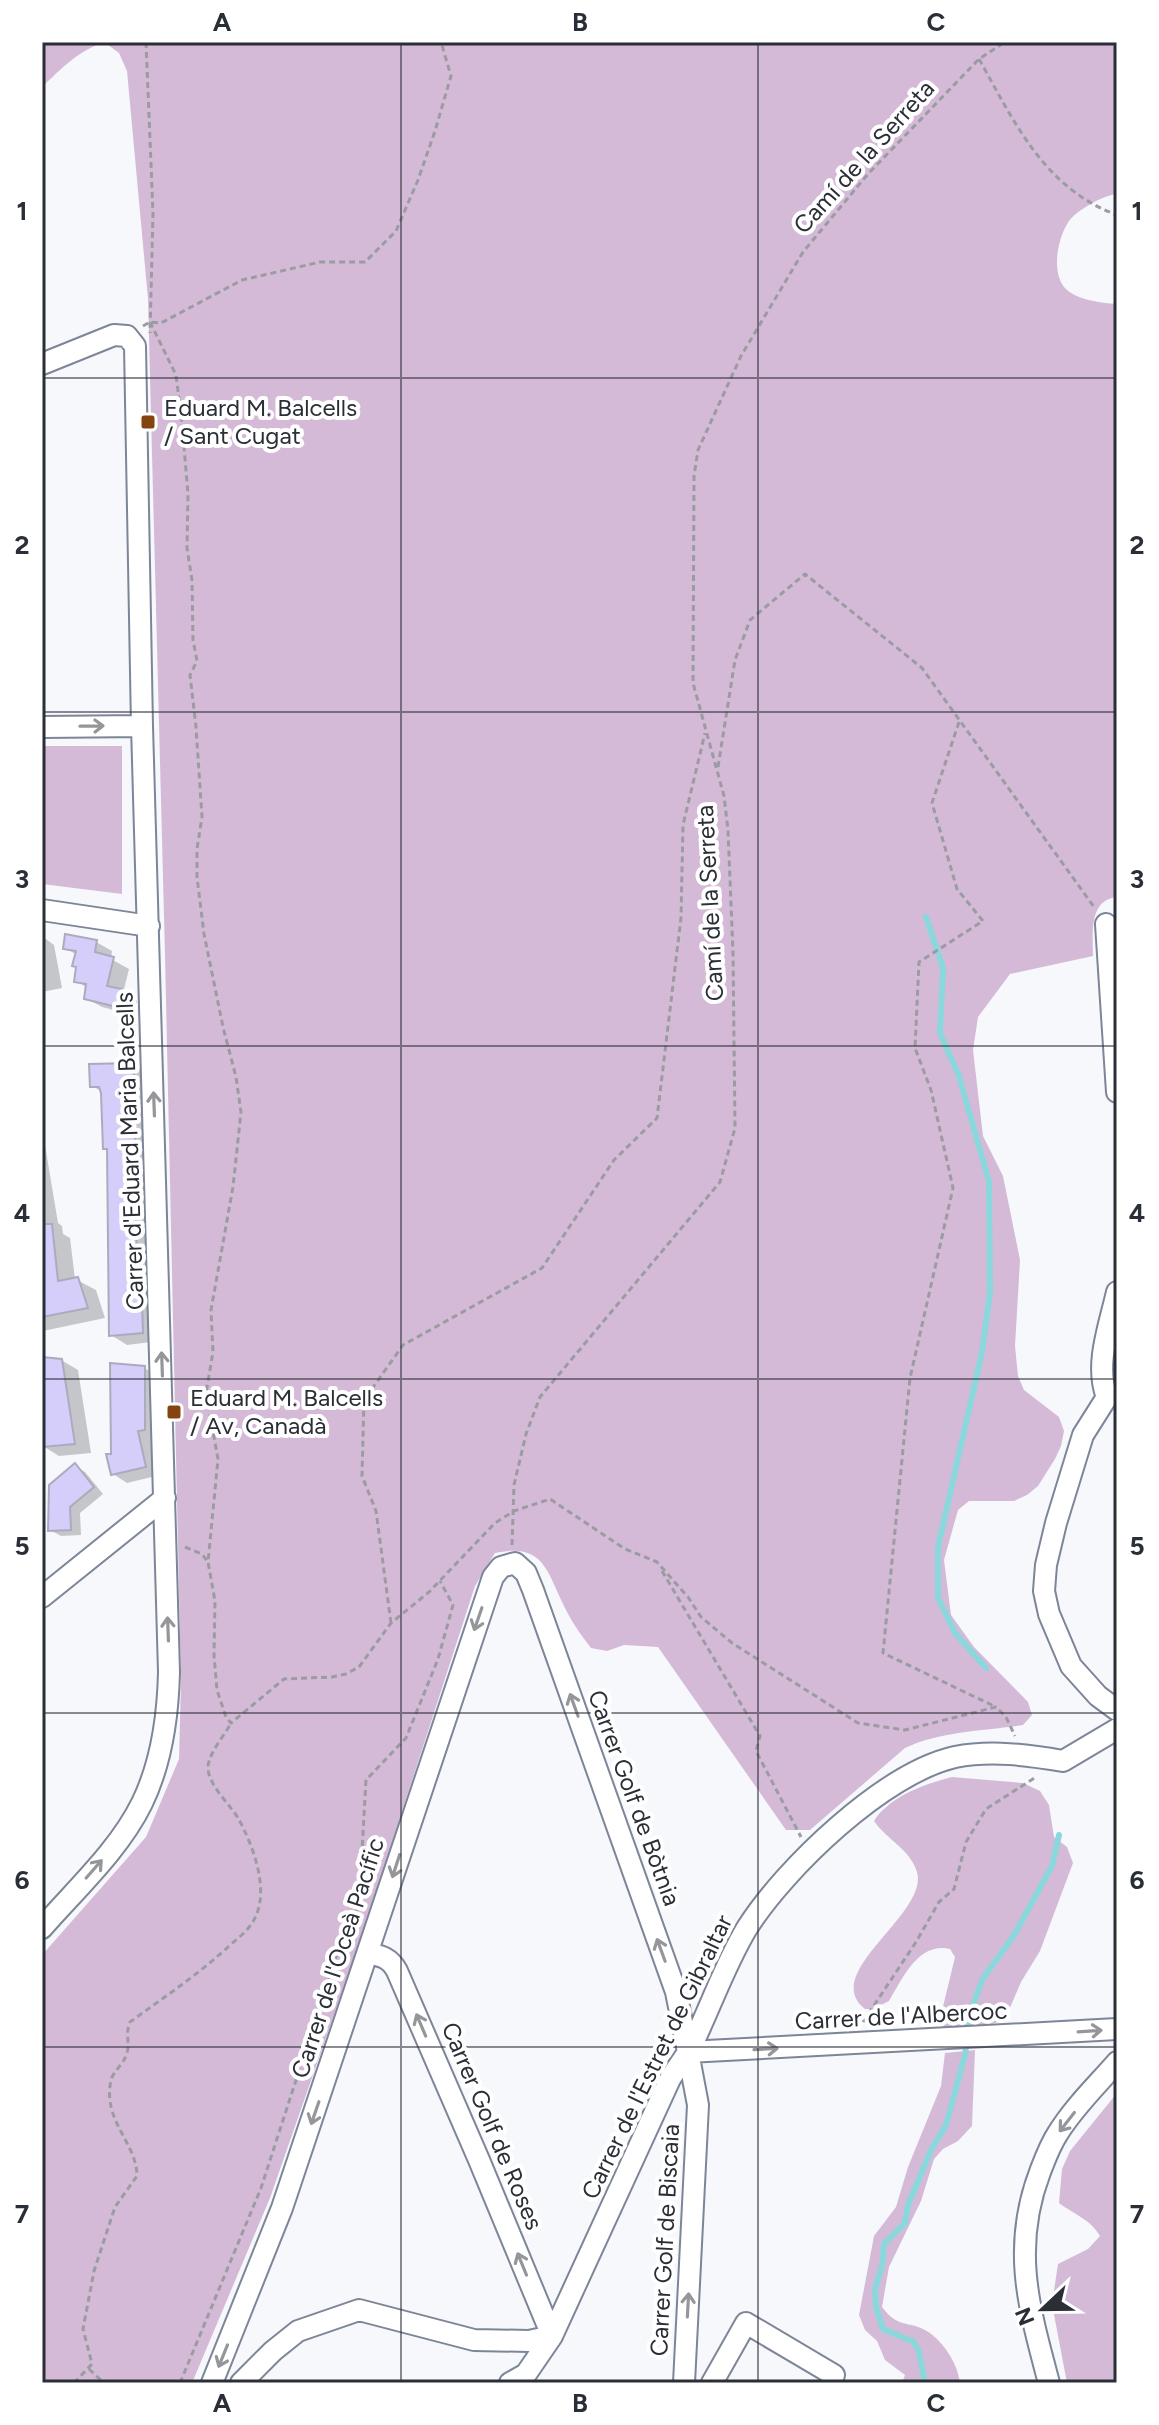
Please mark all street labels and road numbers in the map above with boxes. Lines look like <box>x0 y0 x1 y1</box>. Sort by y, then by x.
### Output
street label: Camí de la Serreta <box>787 74 940 239</box>
street label: Camí de la Serreta <box>690 804 729 1002</box>
street label: Carrer d'Eduard Maria Balcells <box>109 992 150 1311</box>
street label: Carrer Golf de Bòtnia <box>582 1686 687 1909</box>
street label: Carrer de l'Oceà Pacífic <box>285 1834 390 2082</box>
street label: Carrer de l'Estret de Gibraltar <box>575 1910 738 2204</box>
street label: Carrer de l'Albercoc <box>794 1995 1008 2036</box>
street label: Carrer Golf de Roses <box>436 2018 549 2234</box>
street label: Carrer Golf de Biscaia <box>644 2123 685 2357</box>

